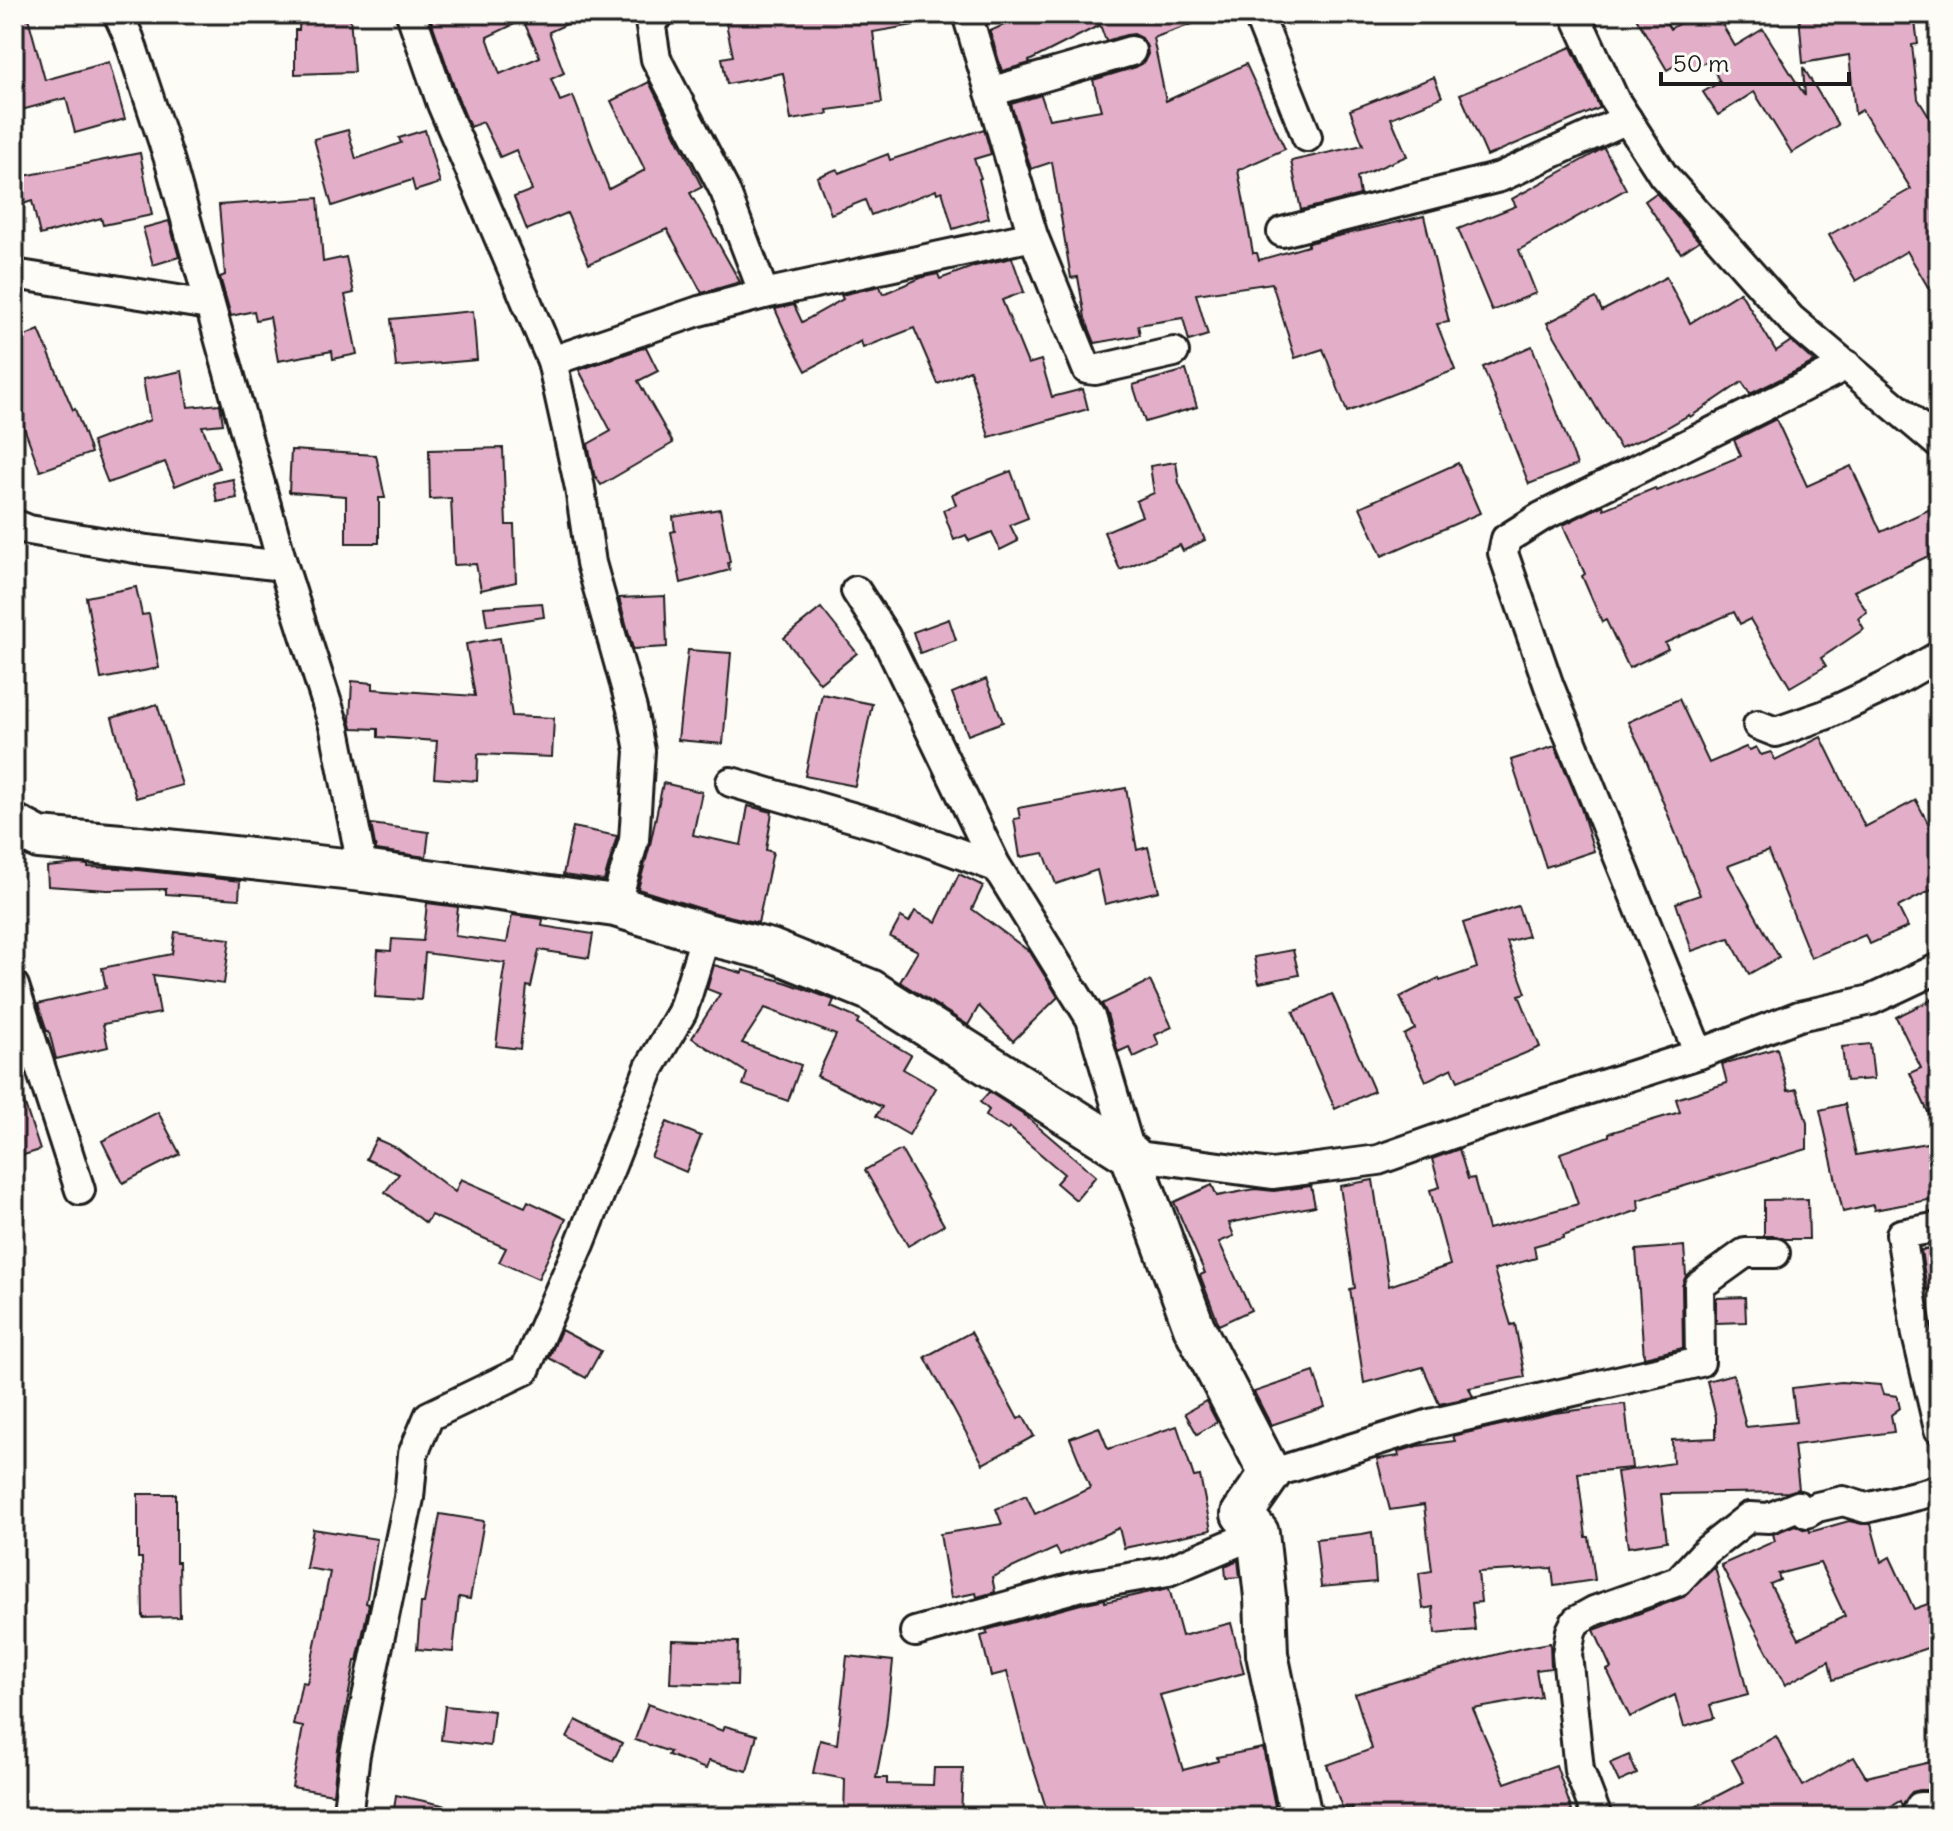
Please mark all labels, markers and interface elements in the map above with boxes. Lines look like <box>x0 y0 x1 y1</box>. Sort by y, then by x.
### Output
scale bar <box>1661 36 1849 86</box>
text: 50 m <box>1673 48 1729 78</box>

